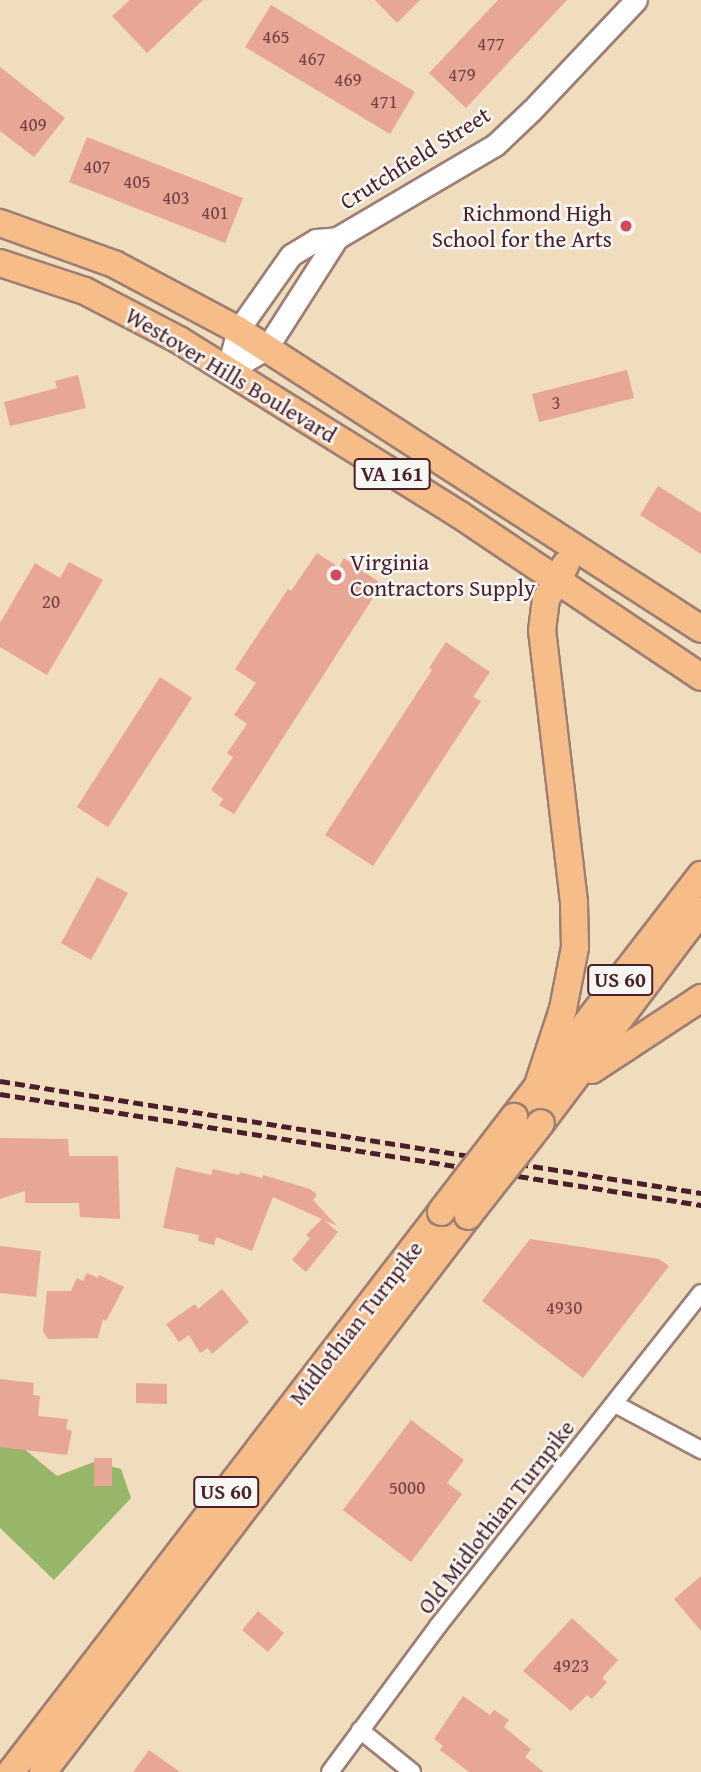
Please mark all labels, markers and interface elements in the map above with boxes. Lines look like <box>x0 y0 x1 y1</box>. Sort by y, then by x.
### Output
house number: 465 <box>262 26 290 48</box>
house number: 477 <box>477 33 505 55</box>
house number: 467 <box>298 48 326 70</box>
house number: 479 <box>448 64 476 86</box>
house number: 469 <box>334 69 362 91</box>
house number: 471 <box>370 91 398 113</box>
street label: Crutchfield Street <box>335 101 495 215</box>
house number: 409 <box>19 114 47 136</box>
house number: 407 <box>83 156 111 178</box>
house number: 405 <box>123 171 151 193</box>
house number: 403 <box>162 187 190 209</box>
place label: Richmond High School for the Arts <box>432 199 612 253</box>
house number: 401 <box>201 202 229 224</box>
marker: Richmond High School for the Arts <box>618 218 634 234</box>
street label: Westover Hills Boulevard <box>121 301 341 449</box>
house number: 3 <box>551 392 561 414</box>
road number: VA 161 <box>354 456 430 491</box>
place label: Virginia Contractors Supply <box>350 548 536 602</box>
marker: Virginia Contractors Supply <box>328 567 344 583</box>
house number: 20 <box>42 591 60 613</box>
road number: US 60 <box>587 962 653 998</box>
street label: Midlothian Turnpike <box>283 1235 429 1411</box>
house number: 4930 <box>546 1297 582 1319</box>
street label: Old Midlothian Turnpike <box>412 1415 580 1619</box>
road number: US 60 <box>193 1474 259 1510</box>
house number: 5000 <box>389 1477 425 1499</box>
house number: 4923 <box>553 1655 589 1677</box>

